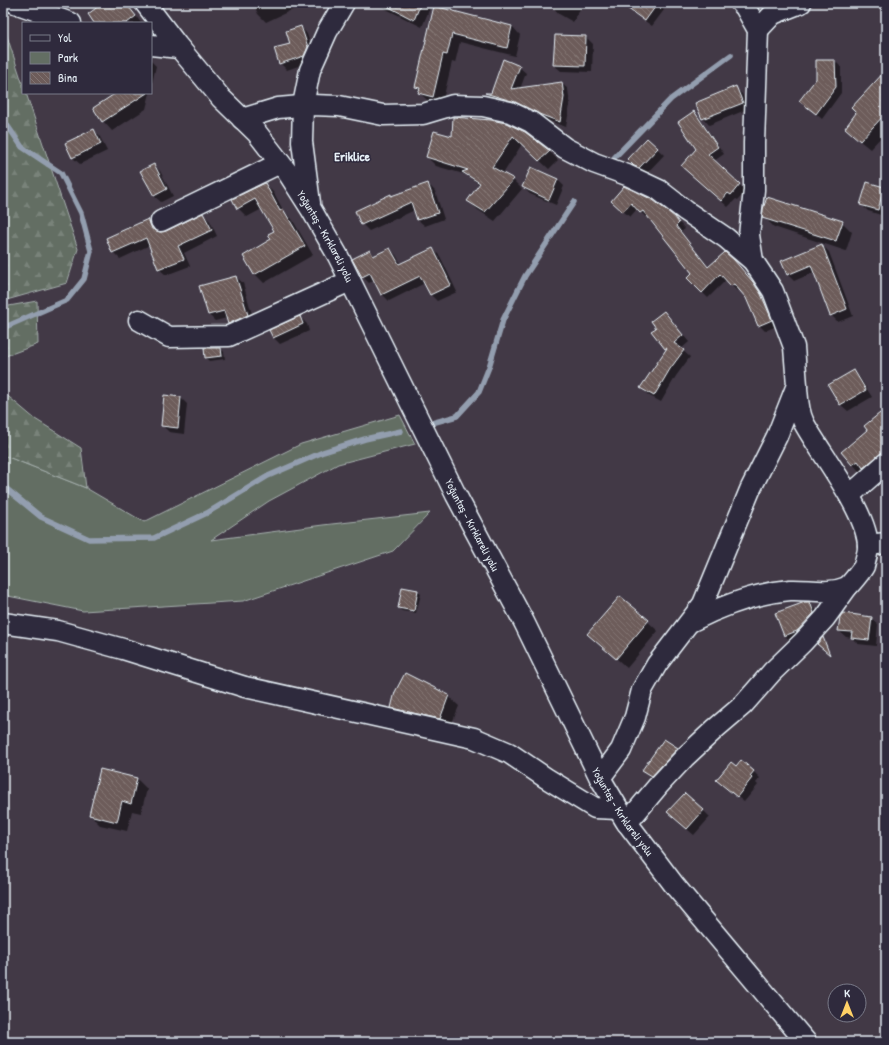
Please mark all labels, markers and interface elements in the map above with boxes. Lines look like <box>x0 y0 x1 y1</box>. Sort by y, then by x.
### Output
legend <box>22 22 152 94</box>
text: Yol <box>58 29 72 46</box>
text: Park <box>58 49 78 66</box>
text: Bina <box>58 69 77 86</box>
district label: Eriklice <box>334 147 371 165</box>
street label: Yoğuntaş - Kırklareli yolu <box>294 188 357 285</box>
street label: Yoğuntaş - Kırklareli yolu <box>442 476 503 574</box>
street label: Yoğuntaş - Kırklareli yolu <box>589 765 657 859</box>
north arrow <box>827 983 867 1023</box>
text: K <box>844 986 850 1000</box>

